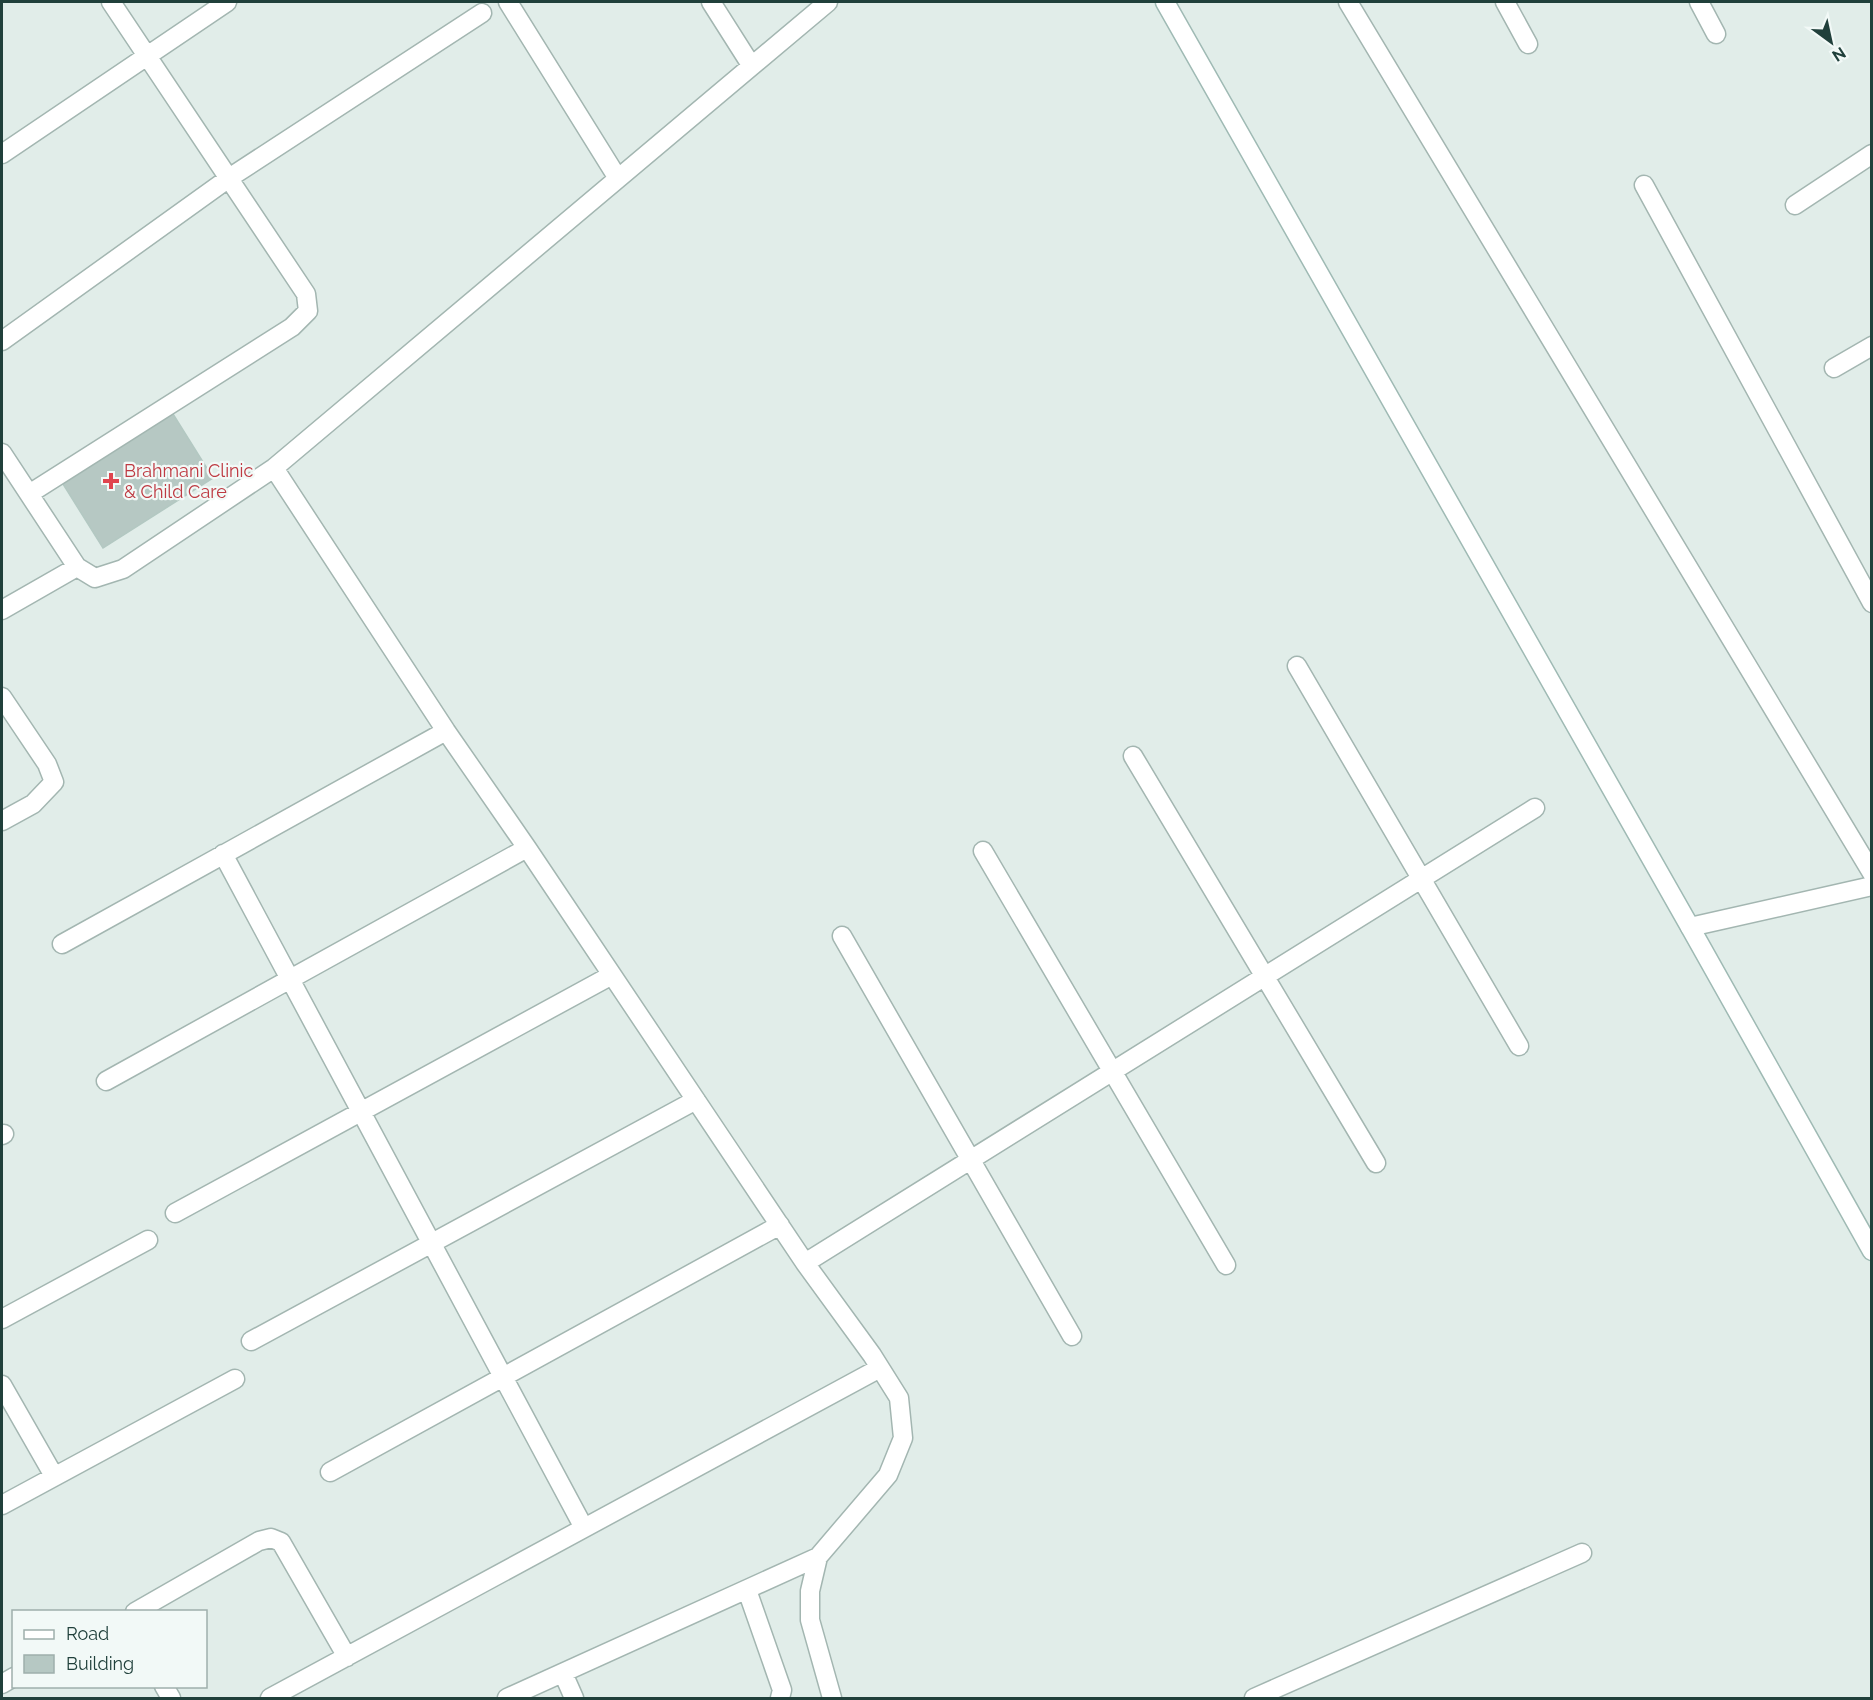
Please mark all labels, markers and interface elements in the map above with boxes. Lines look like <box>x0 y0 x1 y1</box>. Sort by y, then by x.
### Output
north arrow <box>1801 12 1861 72</box>
text: N <box>1829 43 1849 65</box>
place label: Brahmani Clinic & Child Care <box>124 460 254 502</box>
marker: Brahmani Clinic & Child Care <box>102 472 120 490</box>
legend <box>12 1610 207 1688</box>
text: Road <box>66 1623 109 1644</box>
text: Building <box>66 1653 134 1674</box>

